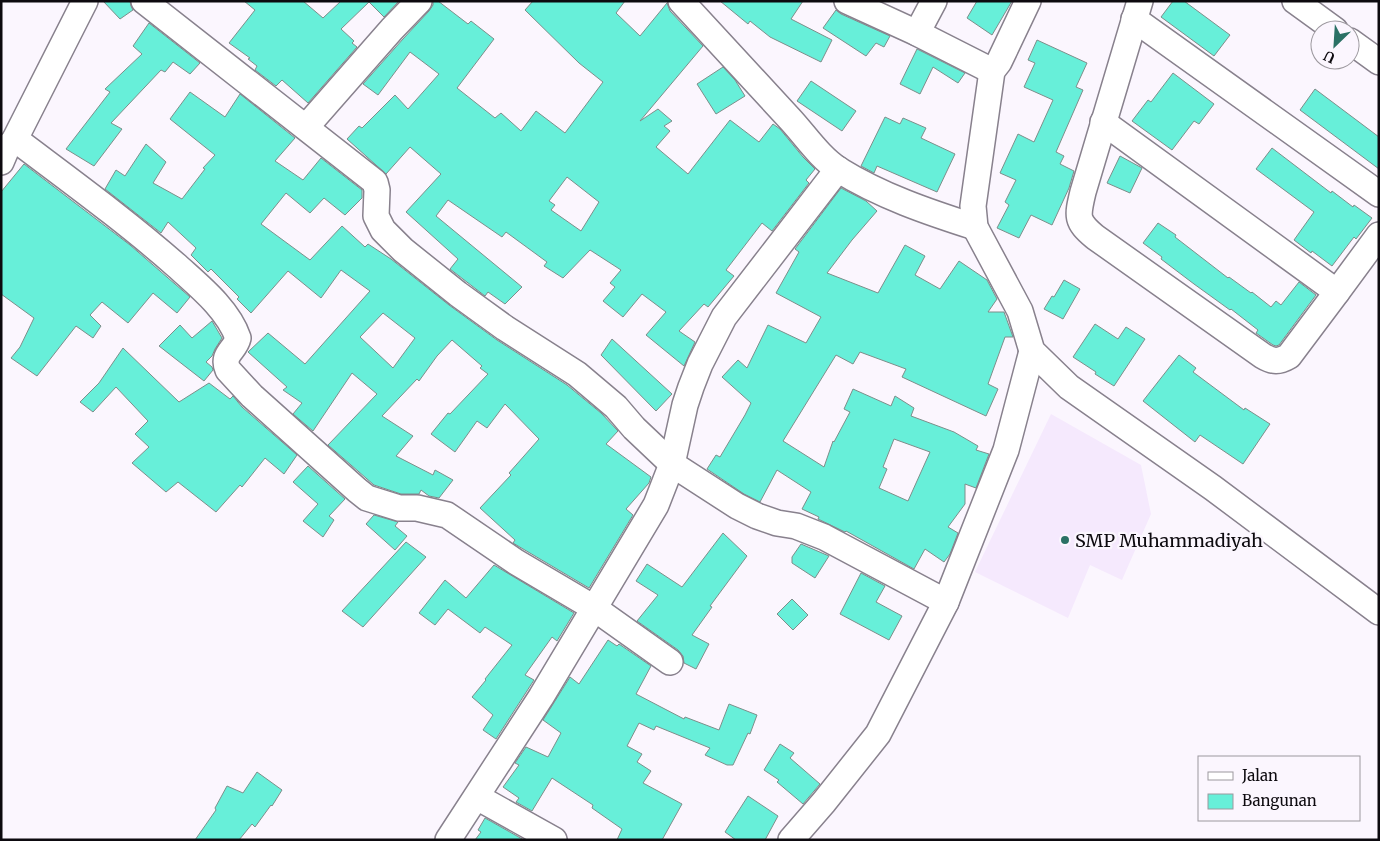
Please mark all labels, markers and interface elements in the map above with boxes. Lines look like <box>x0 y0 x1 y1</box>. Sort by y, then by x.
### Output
north arrow <box>1310 20 1360 70</box>
text: U <box>1320 46 1338 67</box>
place label: SMP Muhammadiyah <box>1075 529 1263 552</box>
marker: SMP Muhammadiyah <box>1059 534 1071 546</box>
legend <box>1198 756 1360 821</box>
text: Jalan <box>1241 766 1278 785</box>
text: Bangunan <box>1242 791 1317 810</box>

